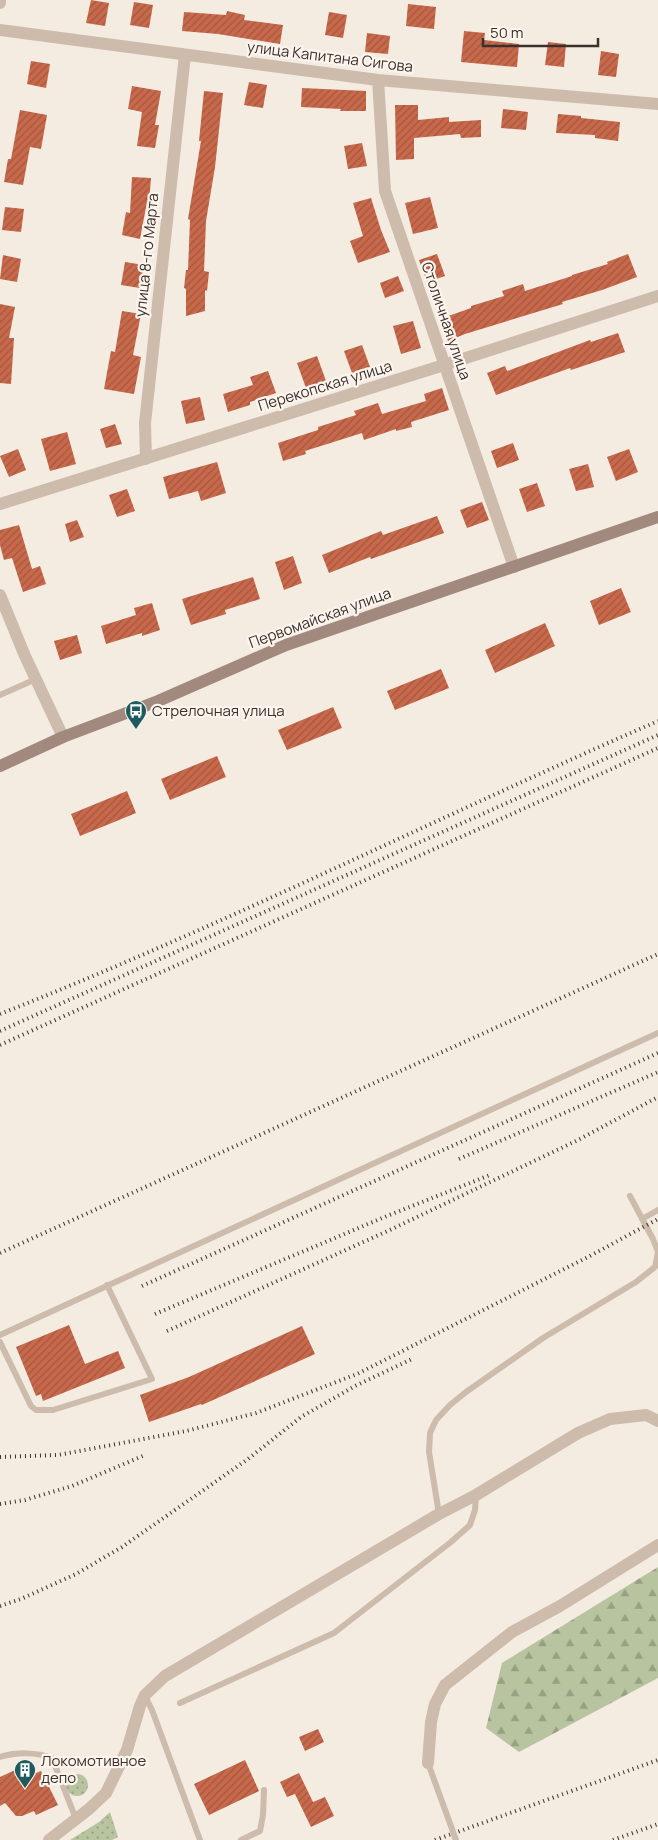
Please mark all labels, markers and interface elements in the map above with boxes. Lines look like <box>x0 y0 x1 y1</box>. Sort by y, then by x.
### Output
scale bar <box>483 15 598 47</box>
text: 50 m <box>490 22 524 43</box>
street label: улица Капитана Сигова <box>246 36 414 77</box>
street label: улица 8-го Марта <box>130 192 163 318</box>
street label: Столичная улица <box>416 259 476 383</box>
street label: Перекопская улица <box>255 355 394 416</box>
street label: Первомайская улица <box>246 582 394 653</box>
bus stop icon: Стрелочная улица <box>124 699 148 730</box>
place label: Стрелочная улица <box>152 700 285 721</box>
place label: Локомотивное депо <box>41 1750 146 1788</box>
building icon: Локомотивное депо <box>13 1758 37 1789</box>

